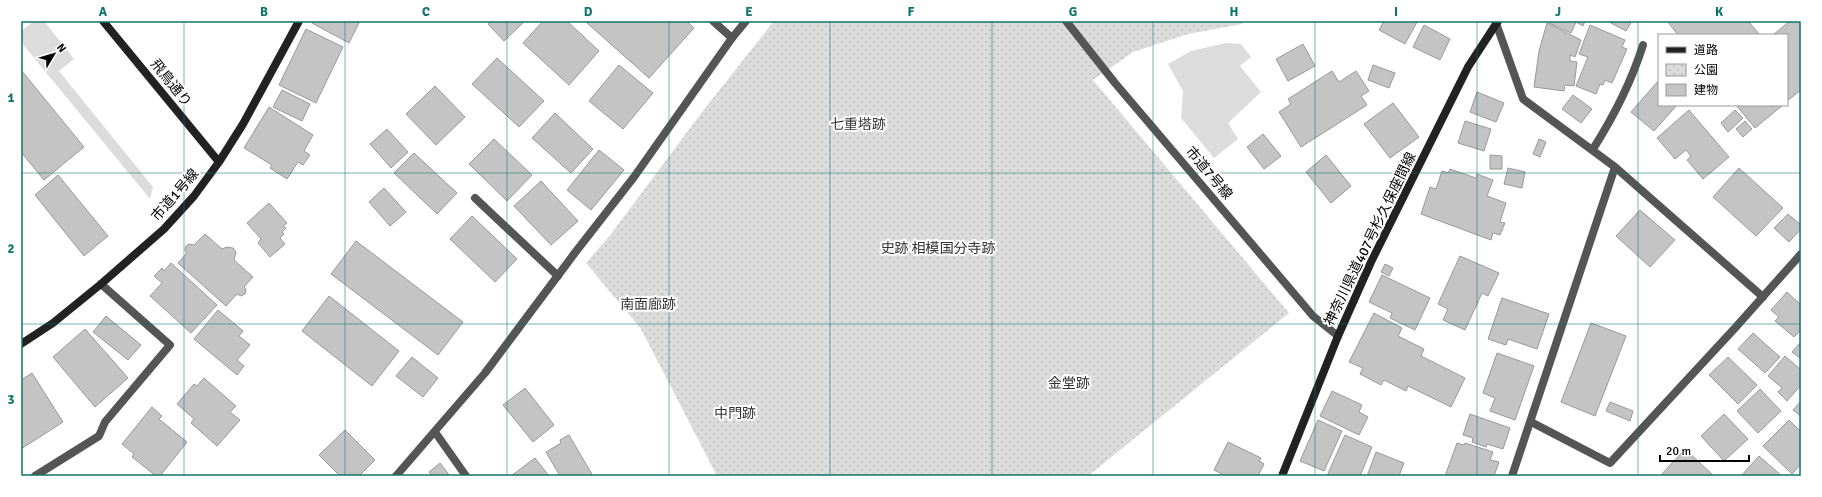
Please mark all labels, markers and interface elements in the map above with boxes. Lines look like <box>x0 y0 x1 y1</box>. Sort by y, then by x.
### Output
text: A <box>99 4 108 20</box>
text: B <box>260 4 268 20</box>
text: C <box>422 4 430 20</box>
text: D <box>584 4 593 20</box>
text: E <box>745 4 753 20</box>
text: F <box>908 4 915 20</box>
text: G <box>1069 4 1077 20</box>
text: H <box>1230 4 1238 20</box>
text: I <box>1394 4 1398 20</box>
text: J <box>1555 4 1561 20</box>
text: K <box>1715 4 1723 20</box>
north arrow <box>34 34 74 74</box>
legend <box>1658 34 1788 106</box>
text: N <box>54 41 69 55</box>
text: 道路 <box>1694 43 1718 58</box>
street label: 飛鳥通り <box>147 56 195 110</box>
text: 公園 <box>1694 63 1718 78</box>
text: 建物 <box>1694 83 1718 98</box>
text: 1 <box>7 90 15 106</box>
park label: 七重塔跡 <box>830 116 886 133</box>
street label: 市道7号線 <box>1182 143 1236 203</box>
street label: 神奈川県道407号杉久保座間線 <box>1321 150 1419 328</box>
street label: 市道1号線 <box>148 165 202 225</box>
park label: 史跡 相模国分寺跡 <box>880 240 996 257</box>
text: 2 <box>7 241 15 257</box>
park label: 南面廊跡 <box>620 296 676 313</box>
park label: 金堂跡 <box>1048 375 1090 392</box>
text: 3 <box>7 392 15 408</box>
park label: 中門跡 <box>714 405 756 422</box>
scale bar <box>1660 437 1749 463</box>
text: 20 m <box>1666 444 1691 459</box>

